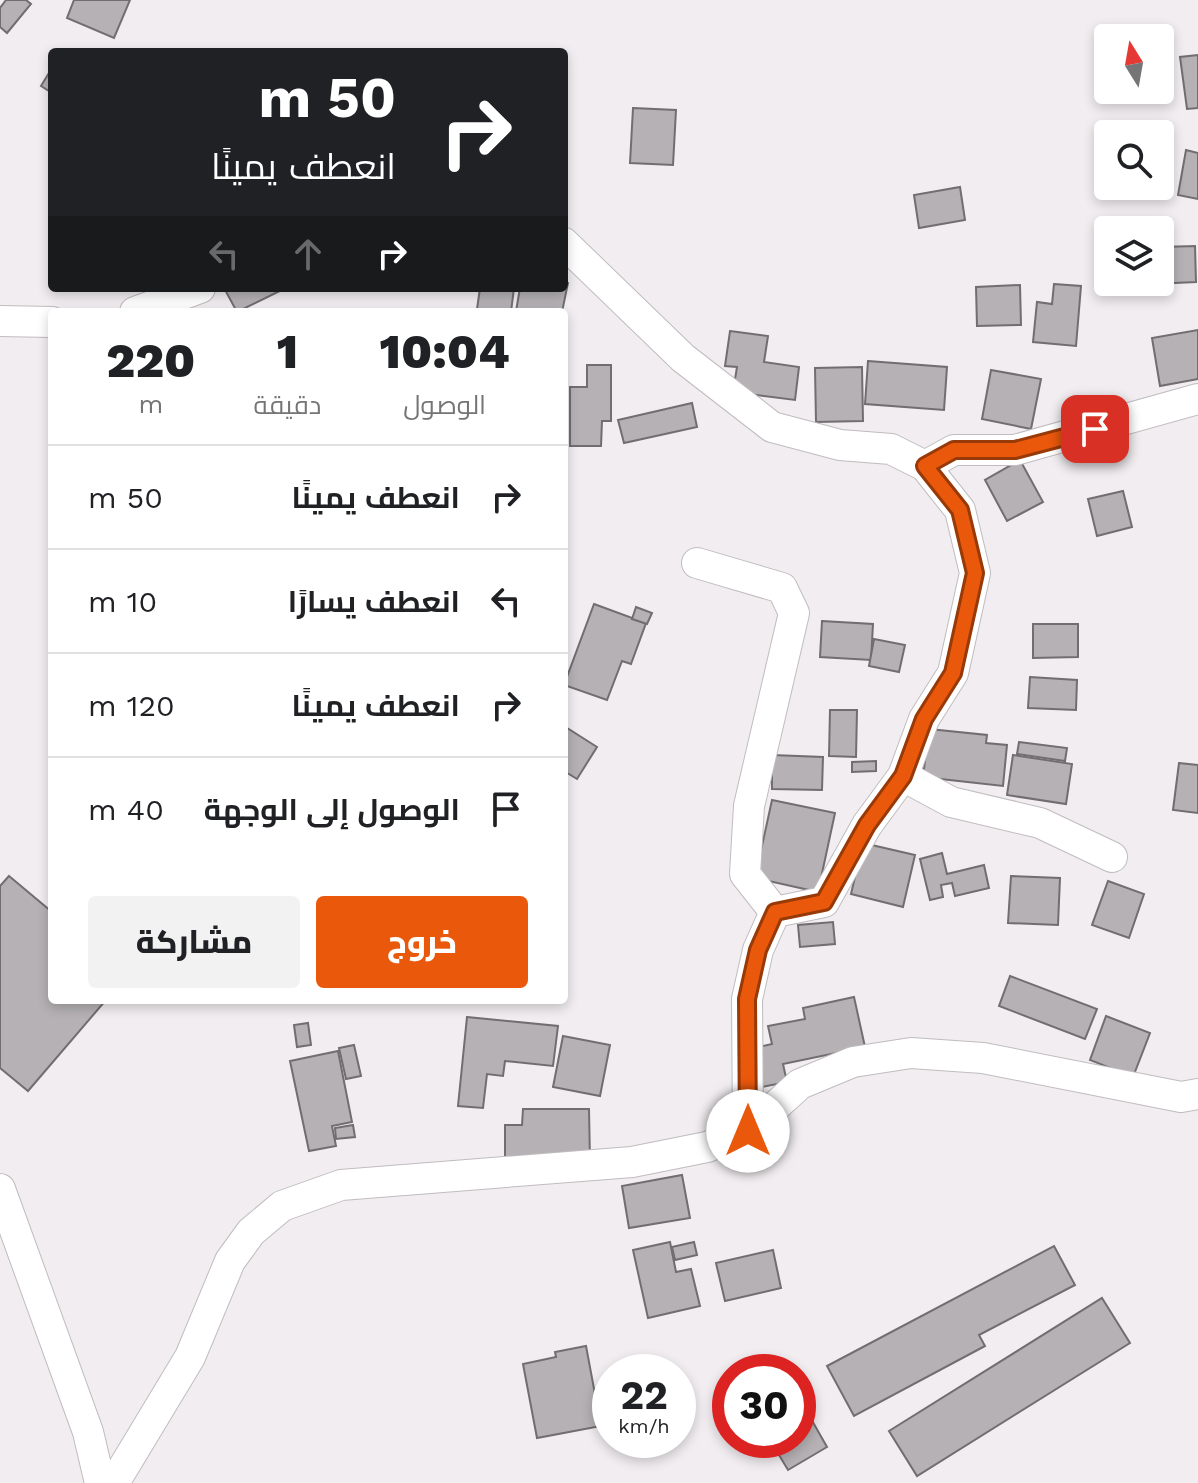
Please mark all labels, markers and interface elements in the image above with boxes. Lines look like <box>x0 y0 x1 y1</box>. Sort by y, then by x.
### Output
north arrow <box>1094 24 1174 104</box>
map controls <box>1094 24 1174 296</box>
text: 50 m <box>259 65 396 131</box>
icon: right <box>424 80 528 184</box>
button: search <box>1094 120 1174 200</box>
text: انعطف يمينًا <box>211 146 396 188</box>
button: layers <box>1094 216 1174 296</box>
icon: left <box>202 232 246 276</box>
icon: ahead <box>286 232 330 276</box>
icon: right <box>370 232 414 276</box>
text: 1 <box>277 323 298 380</box>
text: 10:04 <box>380 323 510 380</box>
text: 220 <box>106 332 195 389</box>
text: m <box>138 389 163 419</box>
text: دقيقة <box>254 390 321 420</box>
text: الوصول <box>403 390 486 420</box>
pin <box>1061 395 1129 463</box>
icon: arrive <box>1073 407 1117 451</box>
icon: right <box>484 475 528 519</box>
text: 50 m <box>88 480 163 515</box>
text: انعطف يمينًا <box>291 480 460 515</box>
icon: left <box>484 579 528 623</box>
text: 10 m <box>88 584 157 619</box>
text: انعطف يسارًا <box>288 584 460 619</box>
icon: right <box>484 683 528 727</box>
text: 120 m <box>88 688 175 723</box>
text: انعطف يمينًا <box>291 688 460 723</box>
icon: arrive <box>484 787 528 831</box>
text: 40 m <box>88 792 164 827</box>
text: الوصول إلى الوجهة <box>204 792 460 827</box>
button: مشاركة <box>88 896 300 988</box>
button: خروج <box>316 896 528 988</box>
position arrow <box>706 1089 790 1173</box>
speed limit sign: 30 <box>712 1354 816 1458</box>
text: 22 <box>620 1372 668 1419</box>
text: km/h <box>618 1414 670 1438</box>

